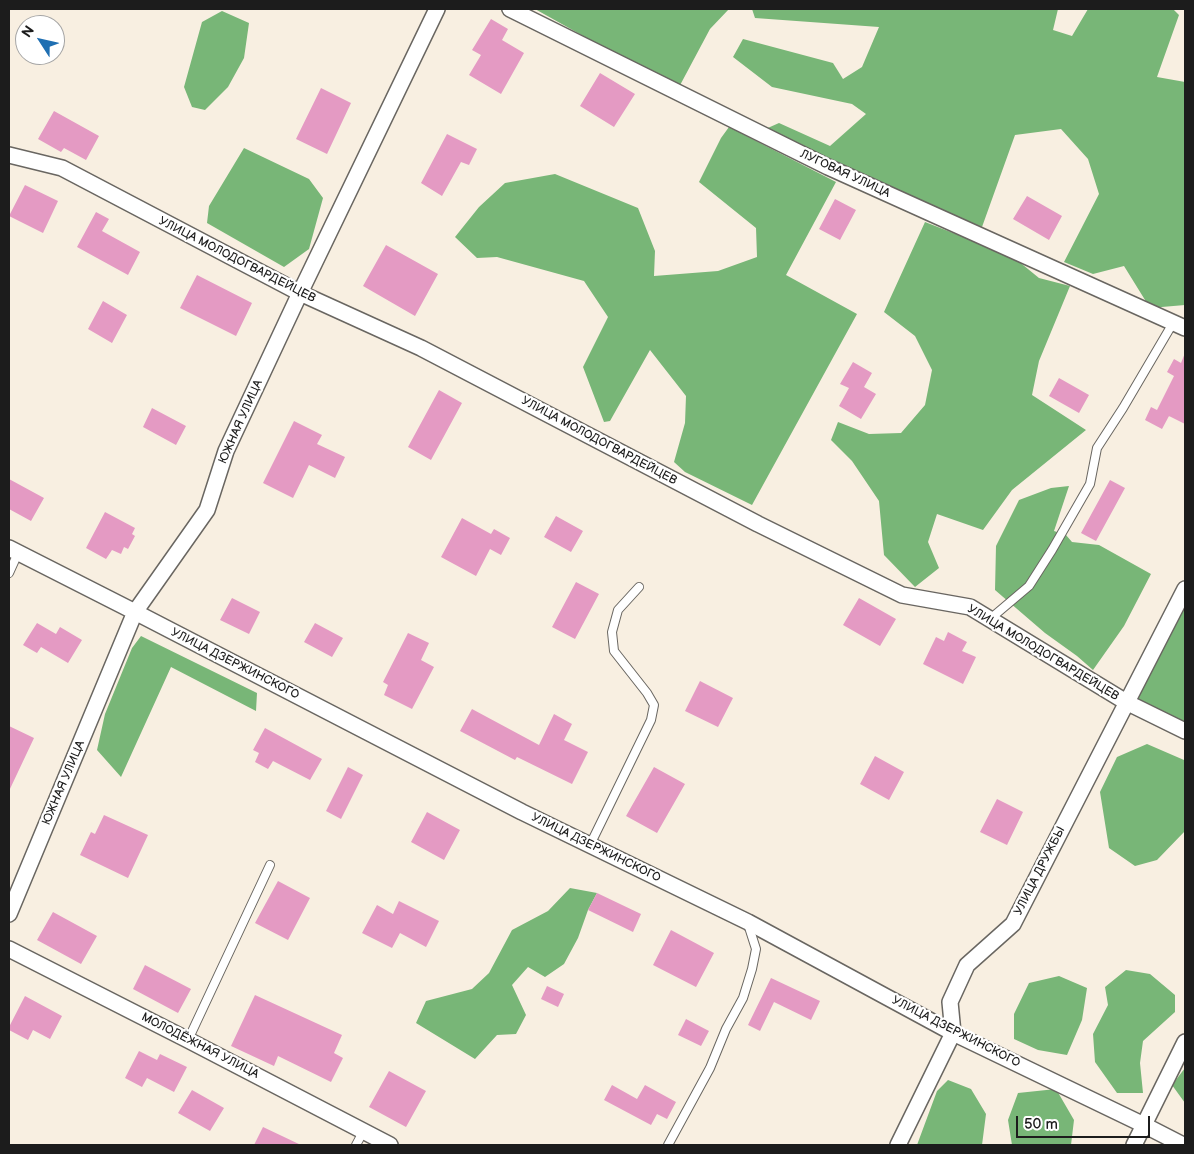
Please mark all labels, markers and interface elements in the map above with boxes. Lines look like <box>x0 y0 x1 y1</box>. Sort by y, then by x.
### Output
north arrow <box>15 15 65 65</box>
text: N <box>18 23 38 41</box>
street label: ЛУГОВАЯ УЛИЦА <box>798 147 892 201</box>
street label: УЛИЦА МОЛОДОГВАРДЕЙЦЕВ <box>156 214 318 306</box>
street label: ЮЖНАЯ УЛИЦА <box>216 378 266 466</box>
street label: УЛИЦА МОЛОДОГВАРДЕЙЦЕВ <box>519 394 679 488</box>
street label: УЛИЦА МОЛОДОГВАРДЕЙЦЕВ <box>965 602 1121 704</box>
street label: УЛИЦА ДЗЕРЖИНСКОГО <box>168 625 302 703</box>
street label: ЮЖНАЯ УЛИЦА <box>40 739 88 827</box>
street label: УЛИЦА ДЗЕРЖИНСКОГО <box>529 810 663 886</box>
street label: УЛИЦА ДРУЖБЫ <box>1011 824 1069 918</box>
street label: УЛИЦА ДЗЕРЖИНСКОГО <box>889 993 1023 1071</box>
street label: МОЛОДЁЖНАЯ УЛИЦА <box>139 1010 261 1082</box>
scale bar <box>1019 1106 1153 1138</box>
text: 50 m <box>1024 1115 1058 1134</box>

